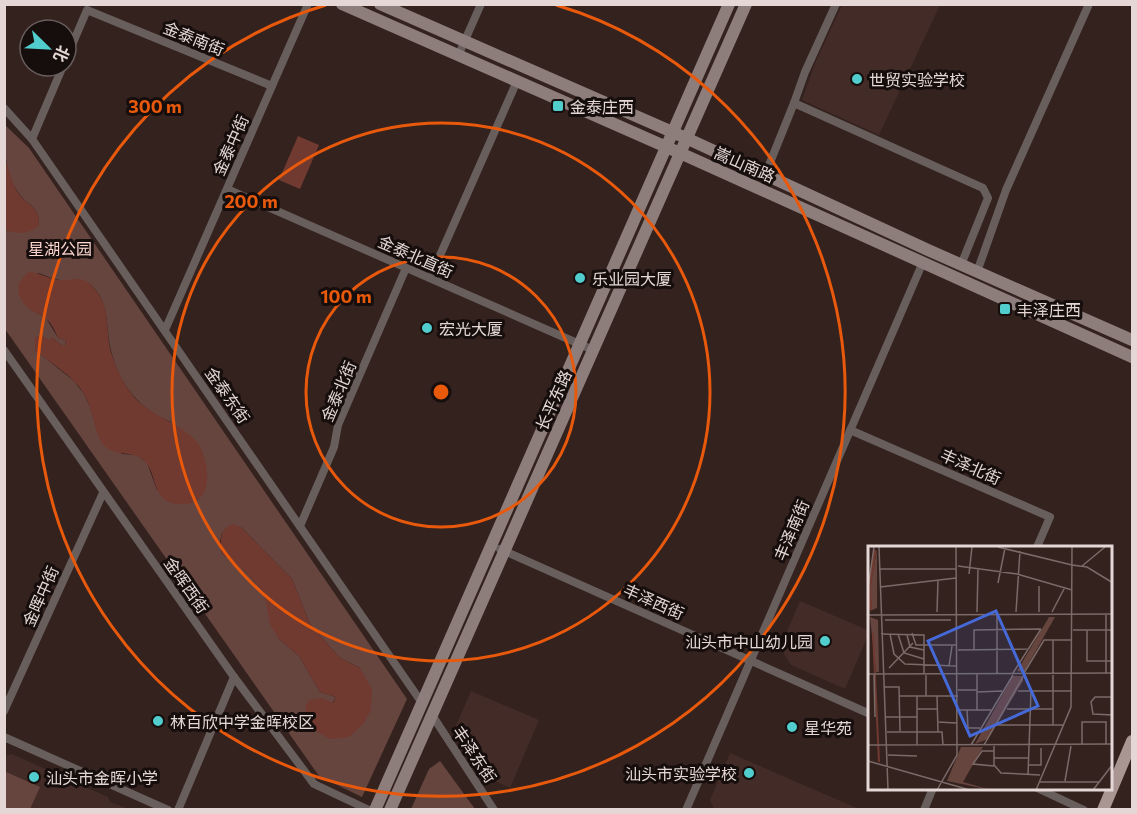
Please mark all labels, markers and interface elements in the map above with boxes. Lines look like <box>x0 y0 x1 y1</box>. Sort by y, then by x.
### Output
street label: 金泰南街 <box>161 17 227 59</box>
north arrow <box>18 18 78 78</box>
text: 北 <box>50 43 74 65</box>
place label: 世贸实验学校 <box>869 70 965 89</box>
marker: 世贸实验学校 <box>850 72 864 86</box>
text: 300 m <box>128 95 182 117</box>
place label: 金泰庄西 <box>570 97 634 116</box>
marker: 金泰庄西 <box>551 99 565 113</box>
street label: 金泰中街 <box>208 112 252 178</box>
street label: 嵩山南路 <box>712 142 778 186</box>
text: 200 m <box>224 190 278 212</box>
street label: 金泰北直街 <box>376 231 456 281</box>
park label: 星湖公园 <box>28 239 92 258</box>
place label: 乐业园大厦 <box>592 269 672 288</box>
marker: 乐业园大厦 <box>573 271 587 285</box>
text: 100 m <box>320 285 372 307</box>
place label: 丰泽庄西 <box>1017 300 1081 319</box>
marker: 丰泽庄西 <box>998 302 1012 316</box>
place label: 宏光大厦 <box>439 319 503 338</box>
marker: 宏光大厦 <box>420 321 434 335</box>
street label: 金泰北街 <box>317 358 359 424</box>
street label: 金泰东街 <box>202 363 254 427</box>
street label: 长平东路 <box>531 367 575 433</box>
centre of rings <box>431 382 451 402</box>
street label: 丰泽北街 <box>938 444 1004 488</box>
street label: 丰泽南街 <box>770 497 812 563</box>
inset map <box>868 546 1113 790</box>
street label: 金晖西街 <box>161 553 213 617</box>
street label: 金晖中街 <box>18 563 62 629</box>
street label: 丰泽西街 <box>621 579 687 623</box>
place label: 汕头市中山幼儿园 <box>685 632 813 651</box>
marker: 汕头市中山幼儿园 <box>818 634 832 648</box>
place label: 林百欣中学金晖校区 <box>170 712 314 731</box>
marker: 林百欣中学金晖校区 <box>151 714 165 728</box>
place label: 星华苑 <box>804 718 852 737</box>
marker: 星华苑 <box>785 720 799 734</box>
street label: 丰泽东街 <box>449 722 501 786</box>
place label: 汕头市实验学校 <box>625 764 737 783</box>
marker: 汕头市实验学校 <box>742 766 756 780</box>
place label: 汕头市金晖小学 <box>46 768 158 787</box>
marker: 汕头市金晖小学 <box>27 770 41 784</box>

